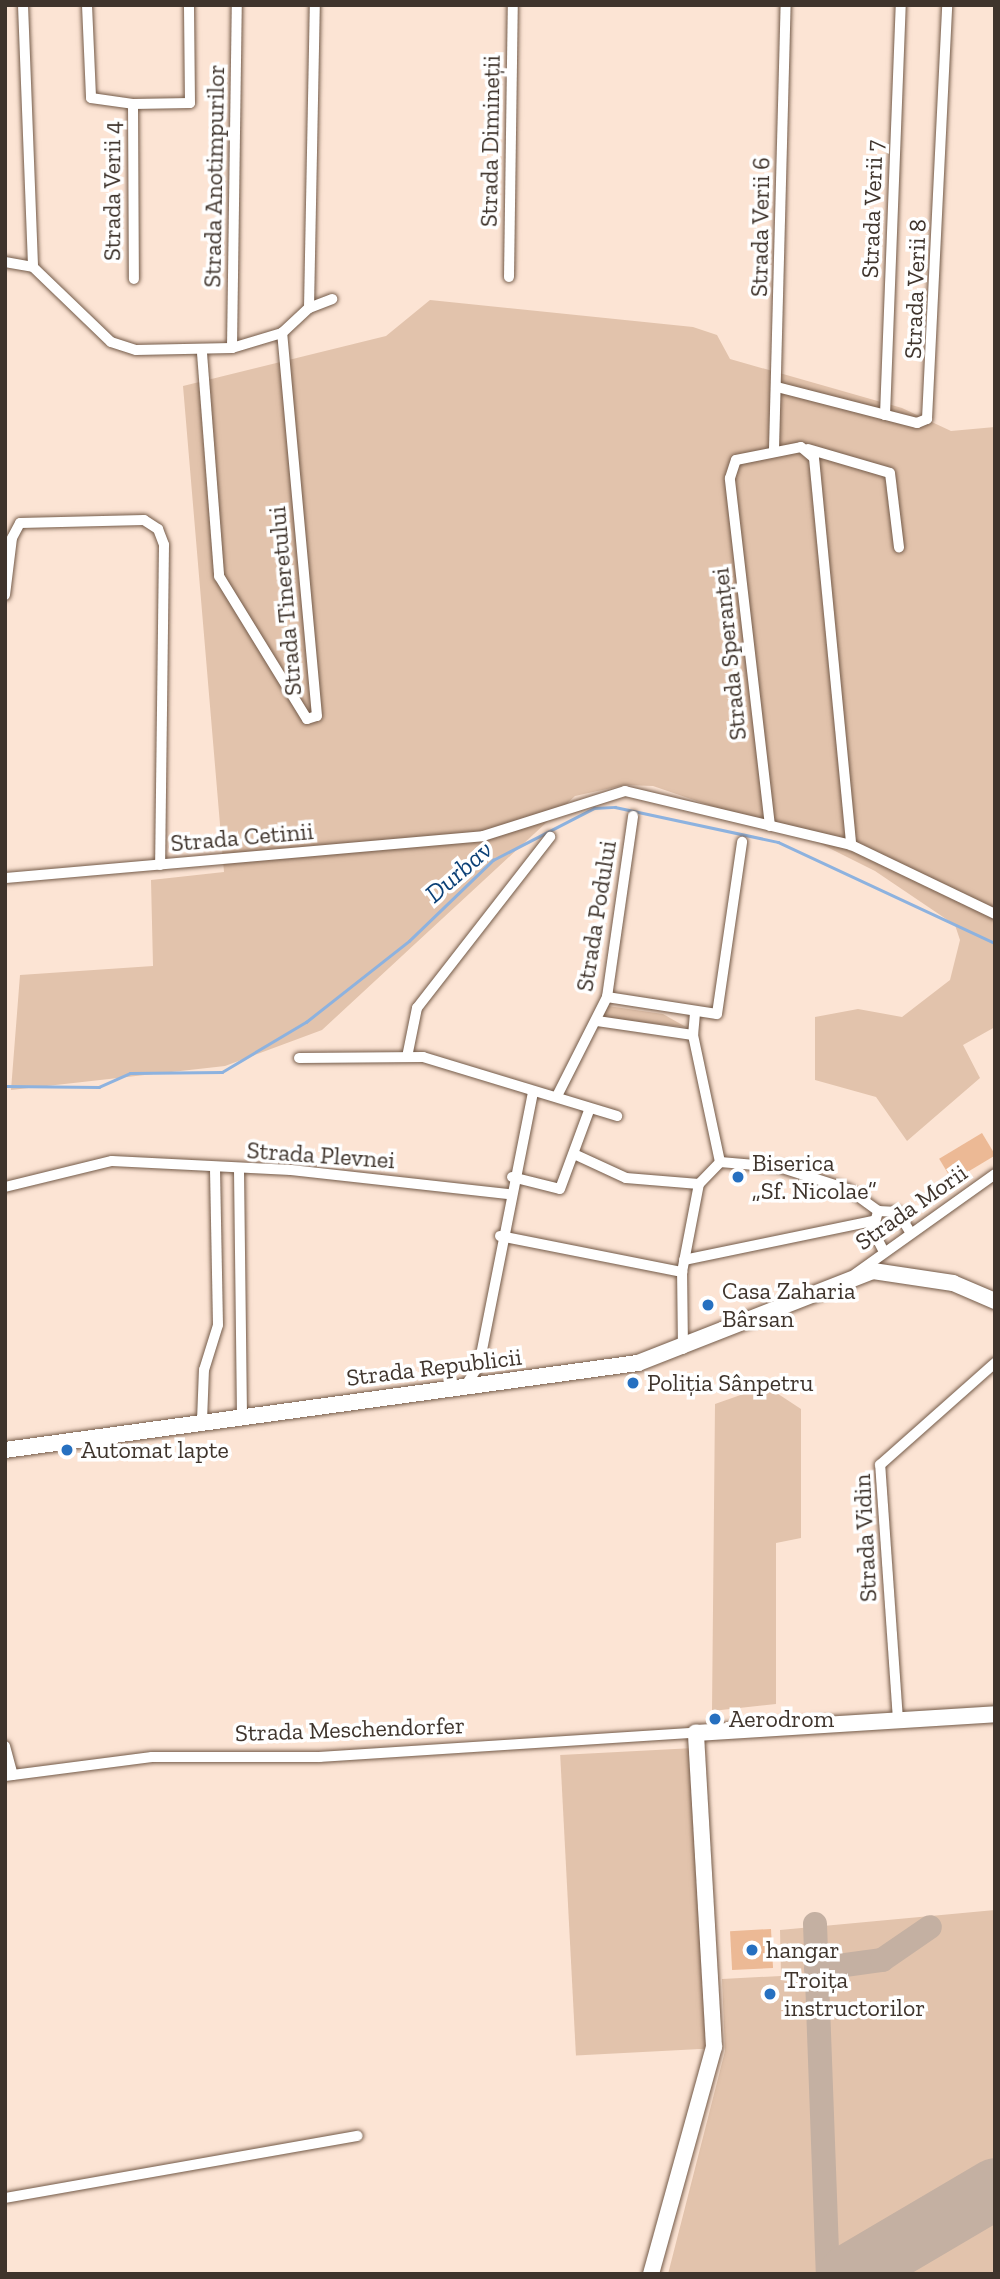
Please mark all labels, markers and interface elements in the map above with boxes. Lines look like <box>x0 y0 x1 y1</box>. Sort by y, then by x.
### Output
street label: Strada Dimineții <box>474 55 506 227</box>
street label: Strada Anotimpurilor <box>198 64 230 288</box>
street label: Strada Verii 4 <box>98 121 126 261</box>
street label: Strada Verii 7 <box>855 139 889 279</box>
street label: Strada Verii 6 <box>744 156 776 298</box>
street label: Strada Verii 8 <box>898 218 932 360</box>
street label: Strada Tineretului <box>262 505 308 697</box>
street label: Strada Speranței <box>706 566 752 742</box>
street label: Strada Cetinii <box>169 816 315 858</box>
water label: Durbav <box>419 834 499 910</box>
street label: Strada Podului <box>570 839 622 993</box>
street label: Strada Plevnei <box>246 1135 396 1175</box>
place label: Biserica „Sf. Nicolae” <box>752 1149 877 1205</box>
street label: Strada Morii <box>849 1158 973 1256</box>
marker: Biserica „Sf. Nicolae” <box>730 1169 746 1185</box>
place label: Casa Zaharia Bârsan <box>722 1277 856 1333</box>
marker: Casa Zaharia Bârsan <box>700 1297 716 1313</box>
street label: Strada Republicii <box>345 1342 523 1392</box>
place label: Poliția Sânpetru <box>647 1369 813 1397</box>
marker: Poliția Sânpetru <box>625 1375 641 1391</box>
place label: Automat lapte <box>81 1436 229 1464</box>
marker: Automat lapte <box>59 1442 75 1458</box>
street label: Strada Vidin <box>847 1473 883 1603</box>
place label: Aerodrom <box>729 1705 834 1733</box>
street label: Strada Meschendorfer <box>235 1711 465 1747</box>
marker: Aerodrom <box>707 1711 723 1727</box>
place label: hangar <box>766 1936 840 1964</box>
marker: hangar <box>744 1942 760 1958</box>
place label: Troița instructorilor <box>784 1966 925 2022</box>
marker: Troița instructorilor <box>762 1986 778 2002</box>

